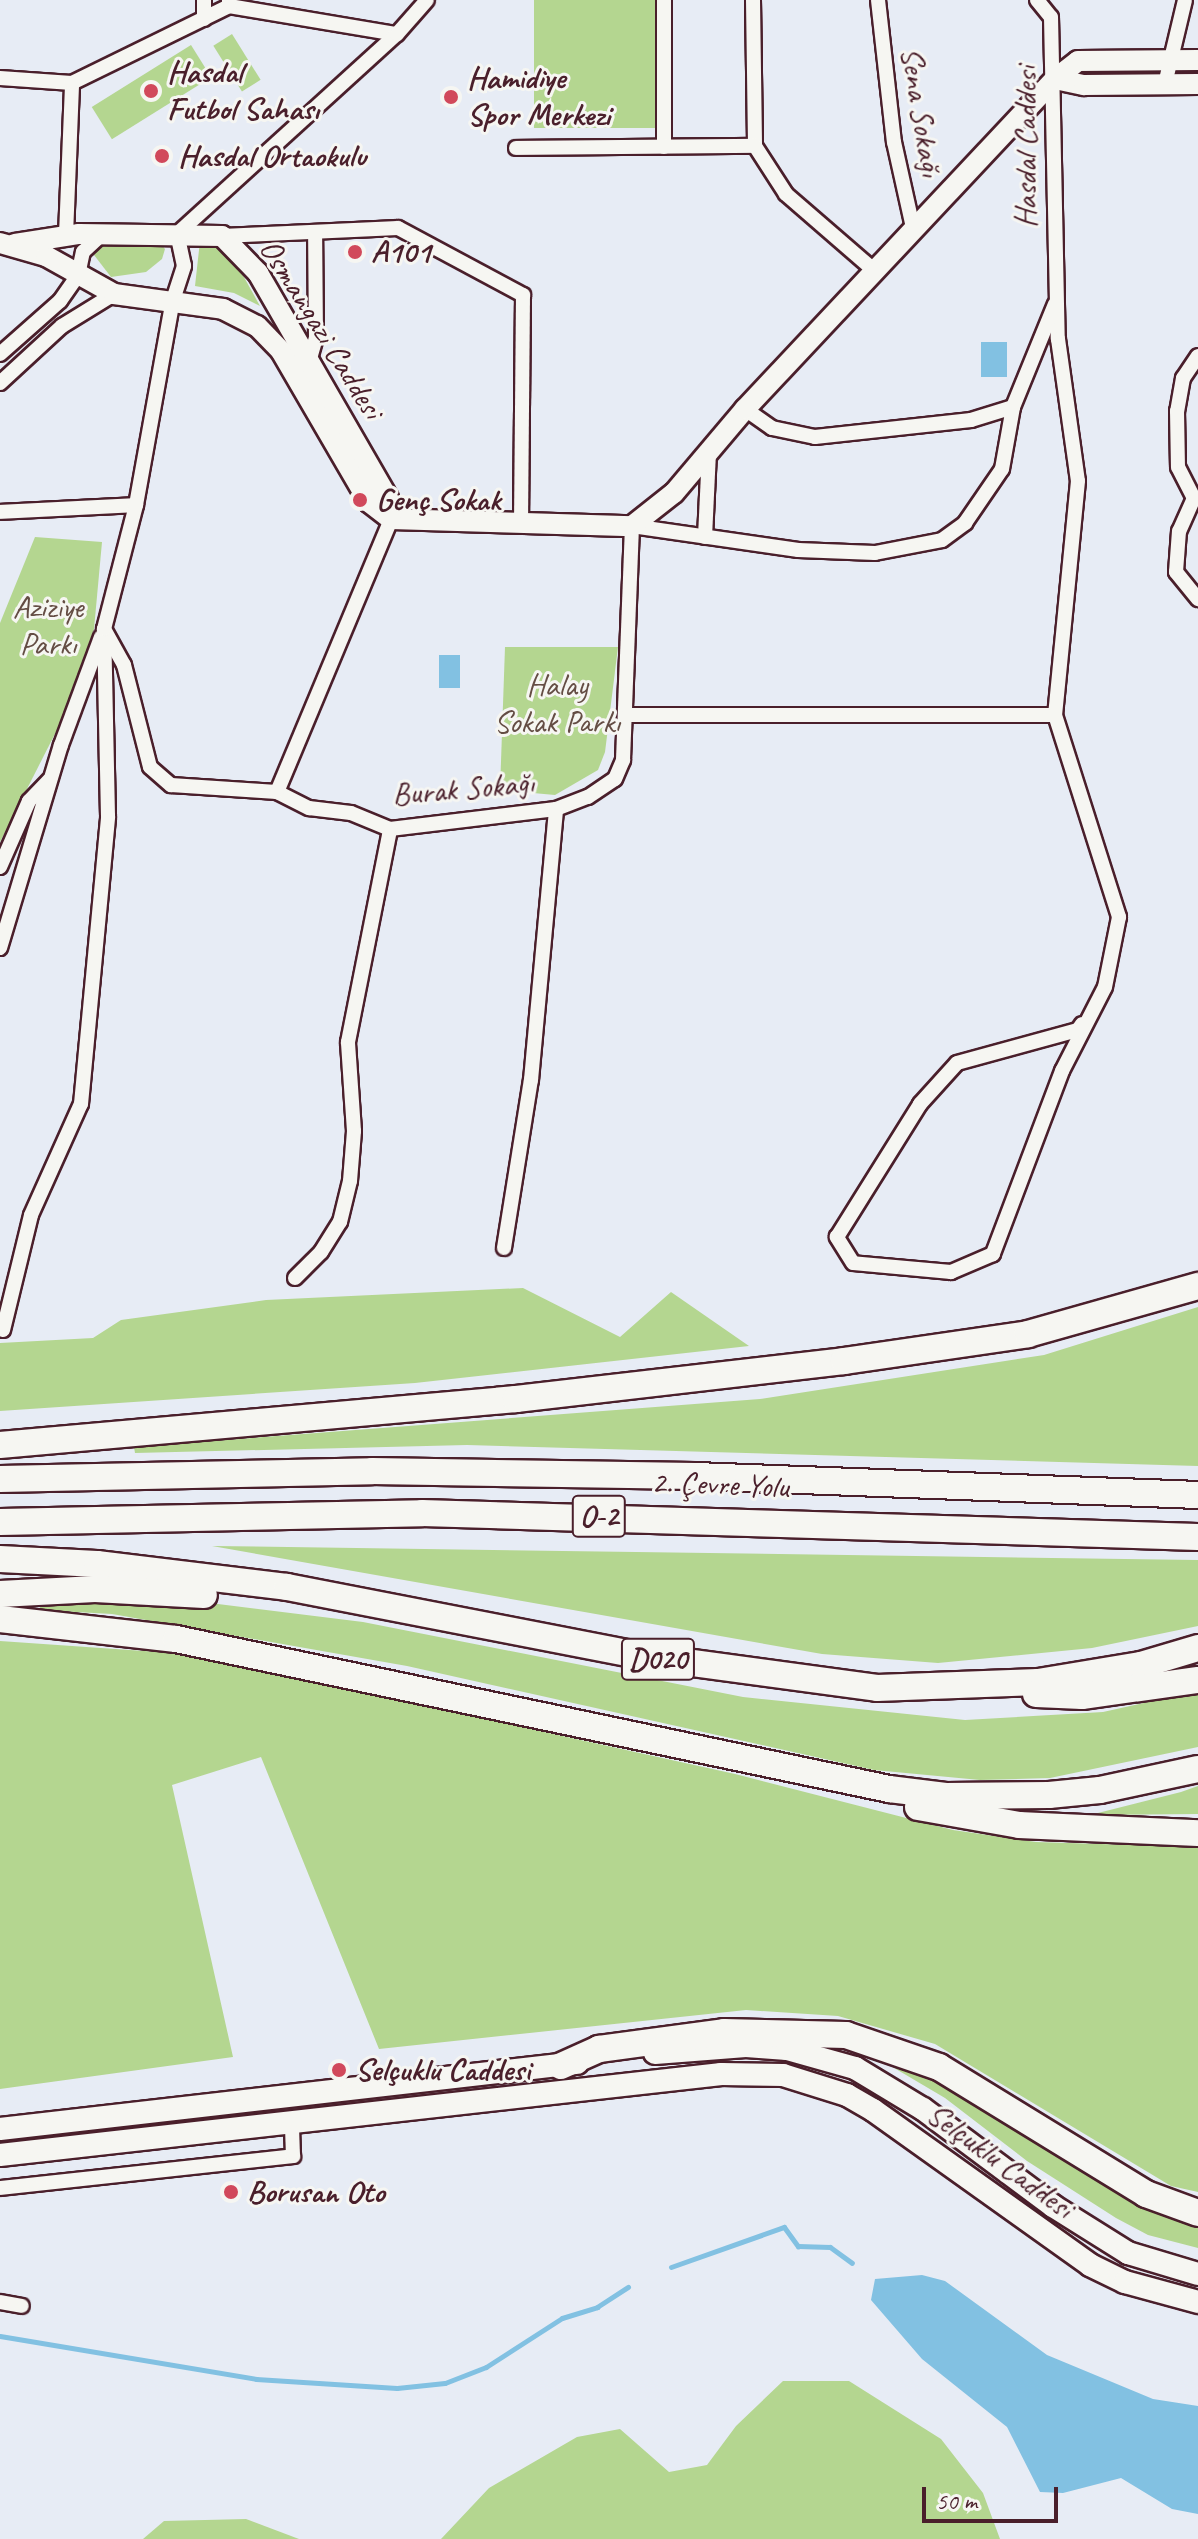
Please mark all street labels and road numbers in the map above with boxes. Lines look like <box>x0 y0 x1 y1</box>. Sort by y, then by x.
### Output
street label: Sena Sokağı <box>892 45 950 179</box>
street label: Hasdal Caddesi <box>1007 65 1045 229</box>
street label: Osmangazi Caddesi <box>251 232 391 426</box>
street label: Burak Sokağı <box>391 764 535 814</box>
street label: 2. Çevre Yolu <box>651 1463 789 1507</box>
road number: O-2 <box>571 1490 627 1542</box>
road number: D020 <box>620 1633 696 1685</box>
street label: Selçuklu Caddesi <box>919 2095 1081 2227</box>

